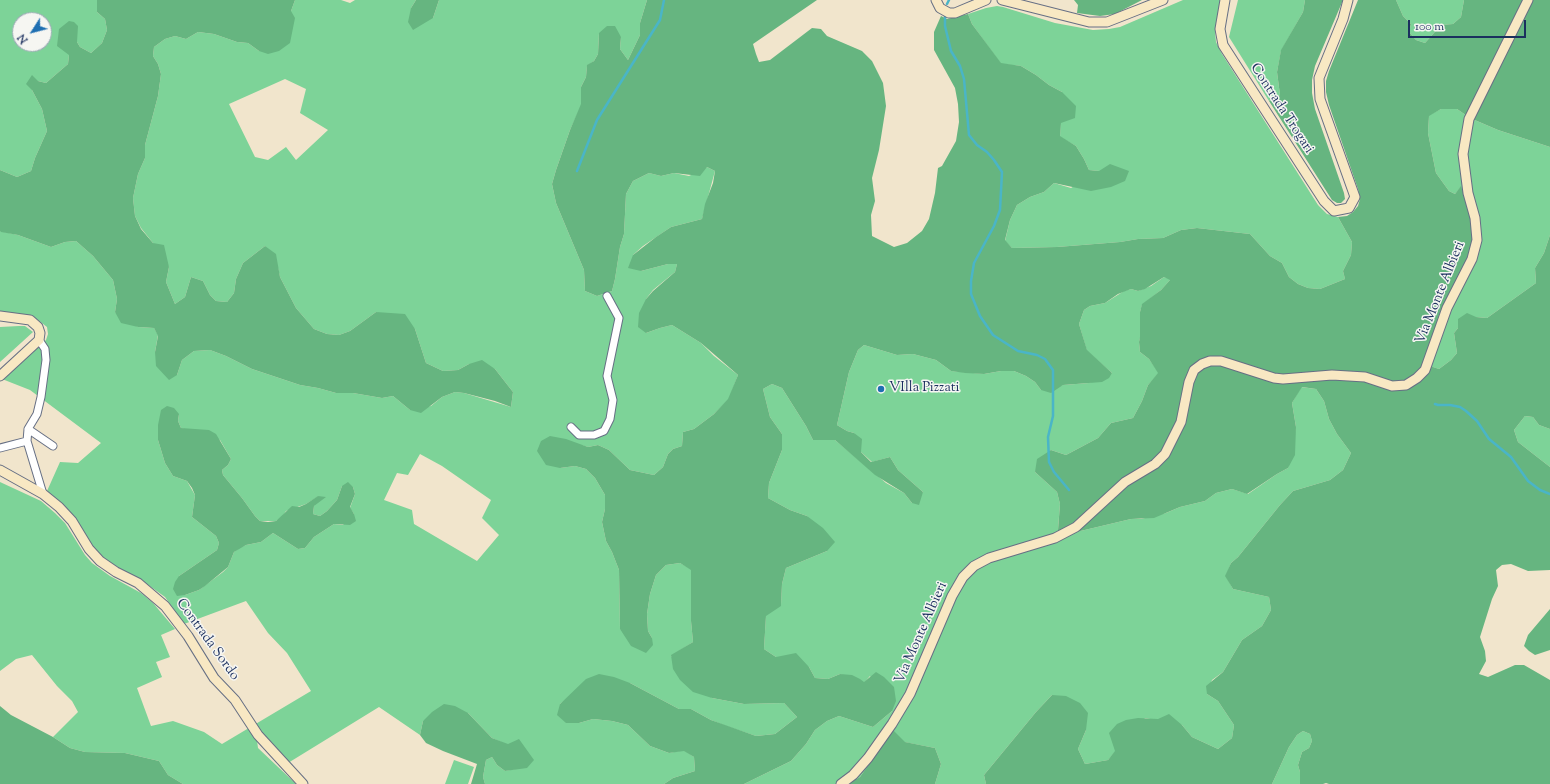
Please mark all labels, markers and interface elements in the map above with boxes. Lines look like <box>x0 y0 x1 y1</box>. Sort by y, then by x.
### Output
north arrow <box>12 12 52 52</box>
scale bar <box>1410 12 1528 38</box>
text: 100 m <box>1415 18 1444 36</box>
text: N <box>14 30 32 47</box>
street label: Contrada Trogari <box>1246 61 1316 157</box>
street label: Via Monte Albieri <box>1413 239 1469 347</box>
place label: VIlla Pizzati <box>889 381 959 397</box>
marker: VIlla Pizzati <box>876 384 886 394</box>
street label: Via Monte Albieri <box>892 580 952 686</box>
street label: Contrada Sordo <box>172 596 242 684</box>

